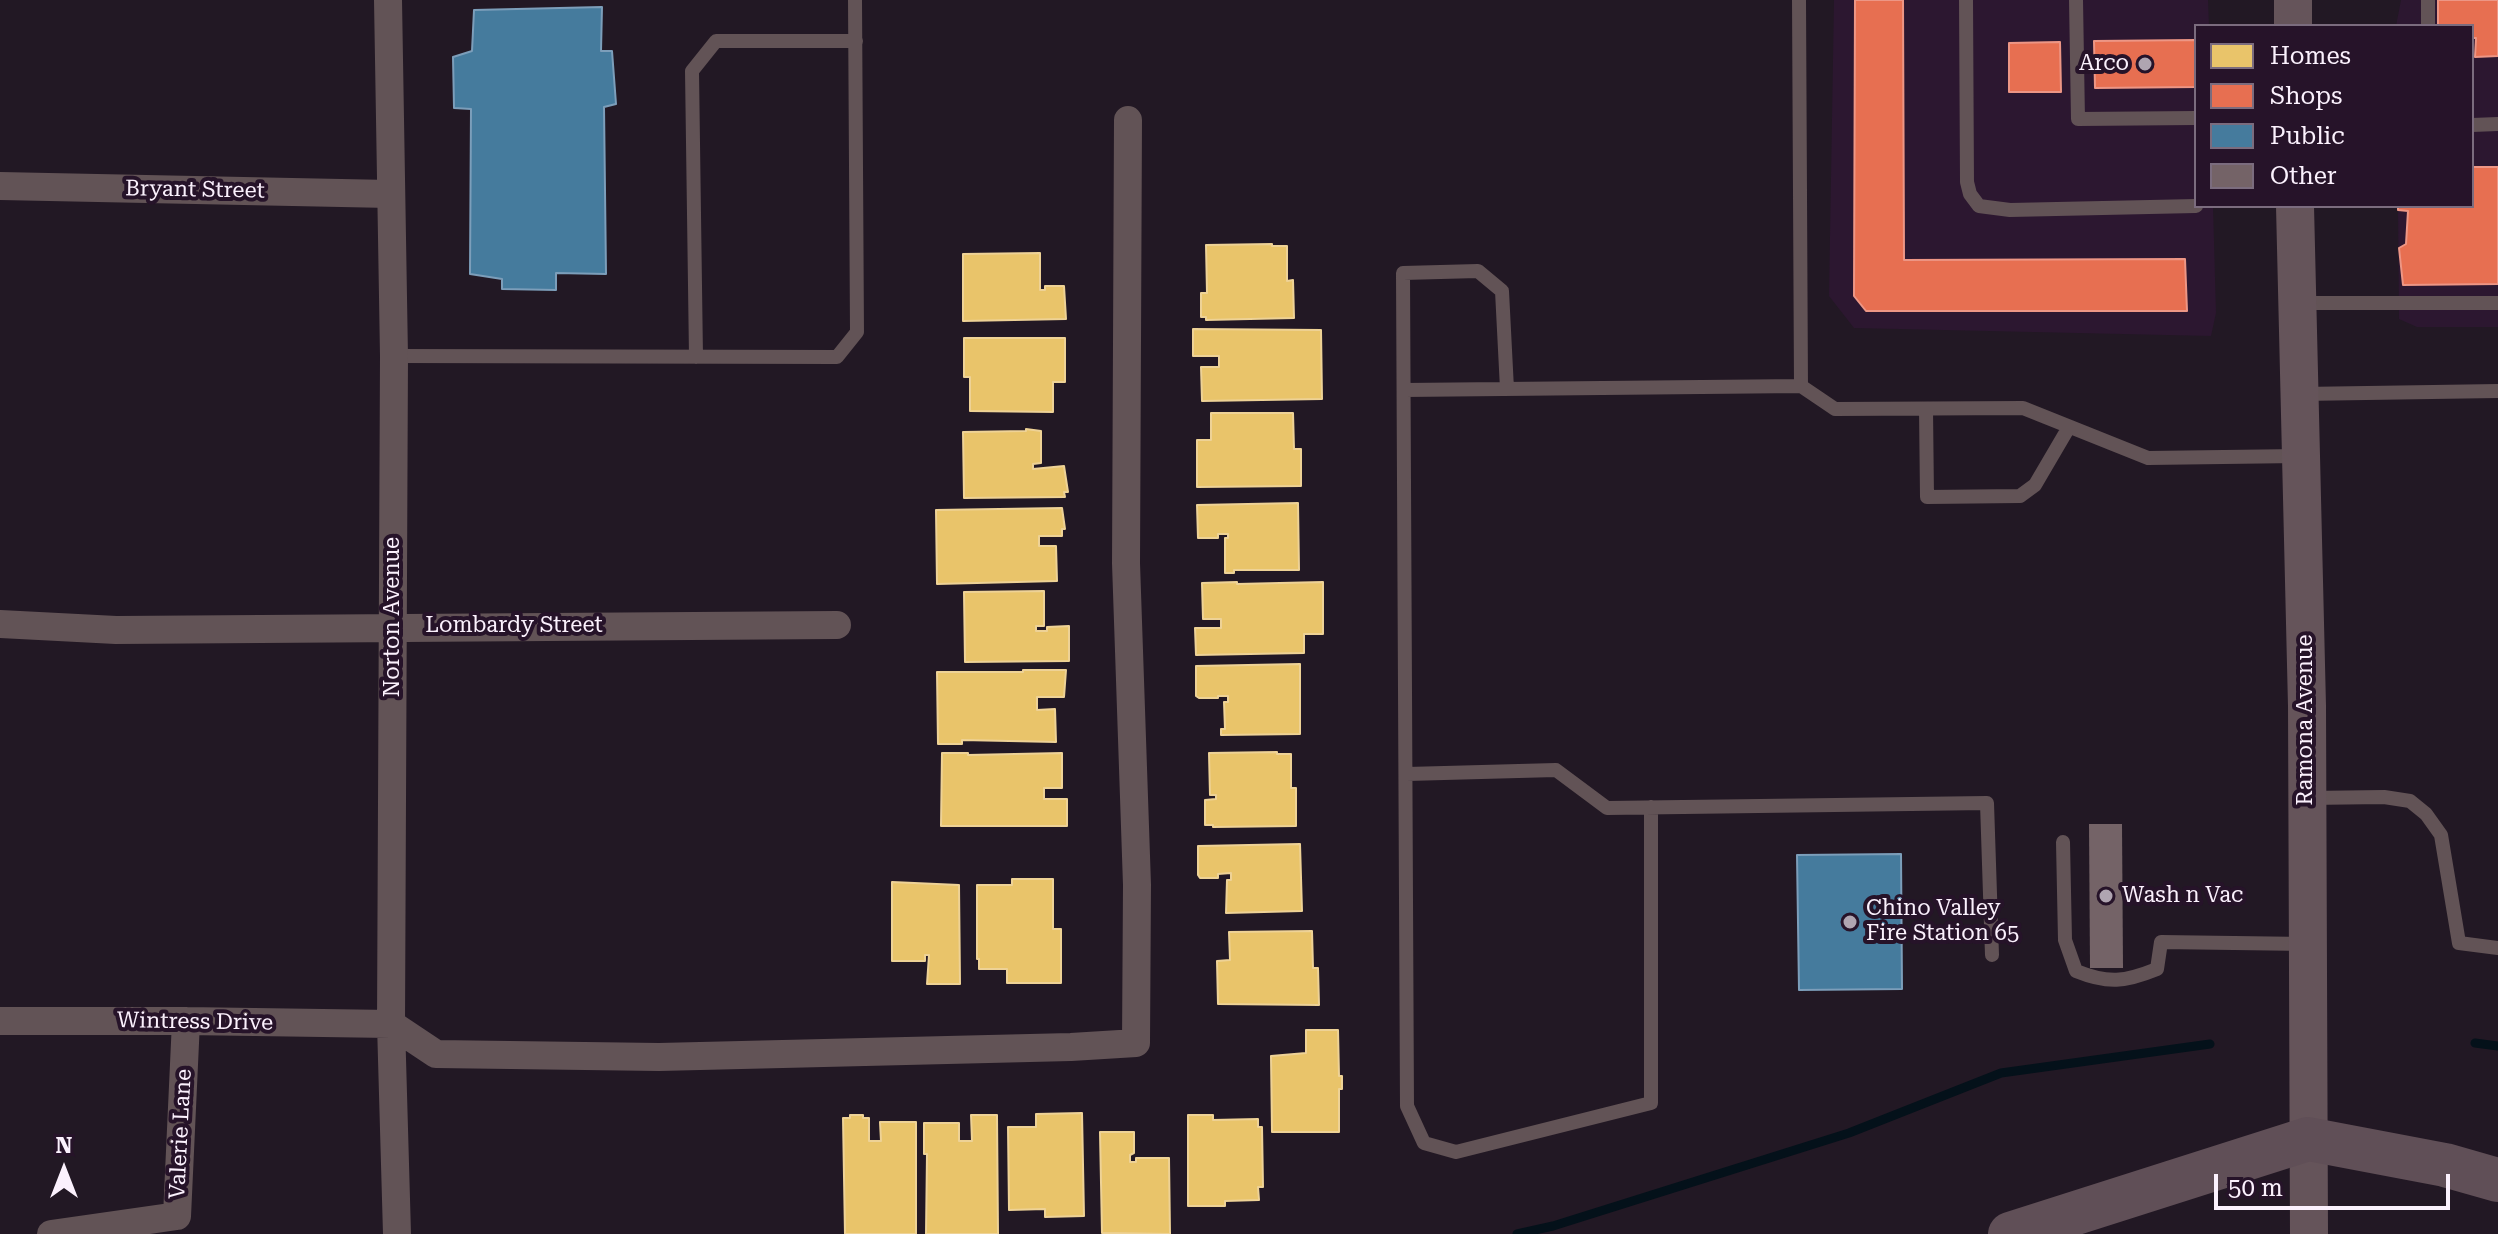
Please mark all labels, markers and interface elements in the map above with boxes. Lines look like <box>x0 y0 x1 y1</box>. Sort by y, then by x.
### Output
legend <box>2194 24 2474 208</box>
text: Homes <box>2270 42 2351 70</box>
place label: Arco <box>2079 51 2129 77</box>
marker: Arco <box>2136 55 2154 73</box>
text: Shops <box>2270 82 2342 110</box>
text: Public <box>2270 122 2345 150</box>
text: Other <box>2270 162 2337 190</box>
street label: Bryant Street <box>125 176 265 204</box>
street label: Norton Avenue <box>380 537 406 697</box>
street label: Lombardy Street <box>425 613 603 639</box>
street label: Ramona Avenue <box>2293 634 2319 806</box>
place label: Wash n Vac <box>2122 883 2243 909</box>
marker: Wash n Vac <box>2097 887 2115 905</box>
place label: Chino Valley Fire Station 65 <box>1866 896 2019 948</box>
marker: Chino Valley Fire Station 65 <box>1841 913 1859 931</box>
street label: Wintress Drive <box>117 1007 273 1037</box>
street label: Valerie Lane <box>164 1068 198 1200</box>
north arrow <box>24 1130 104 1210</box>
text: N <box>56 1133 72 1158</box>
scale bar <box>2218 1158 2454 1208</box>
text: 50 m <box>2228 1174 2283 1202</box>

